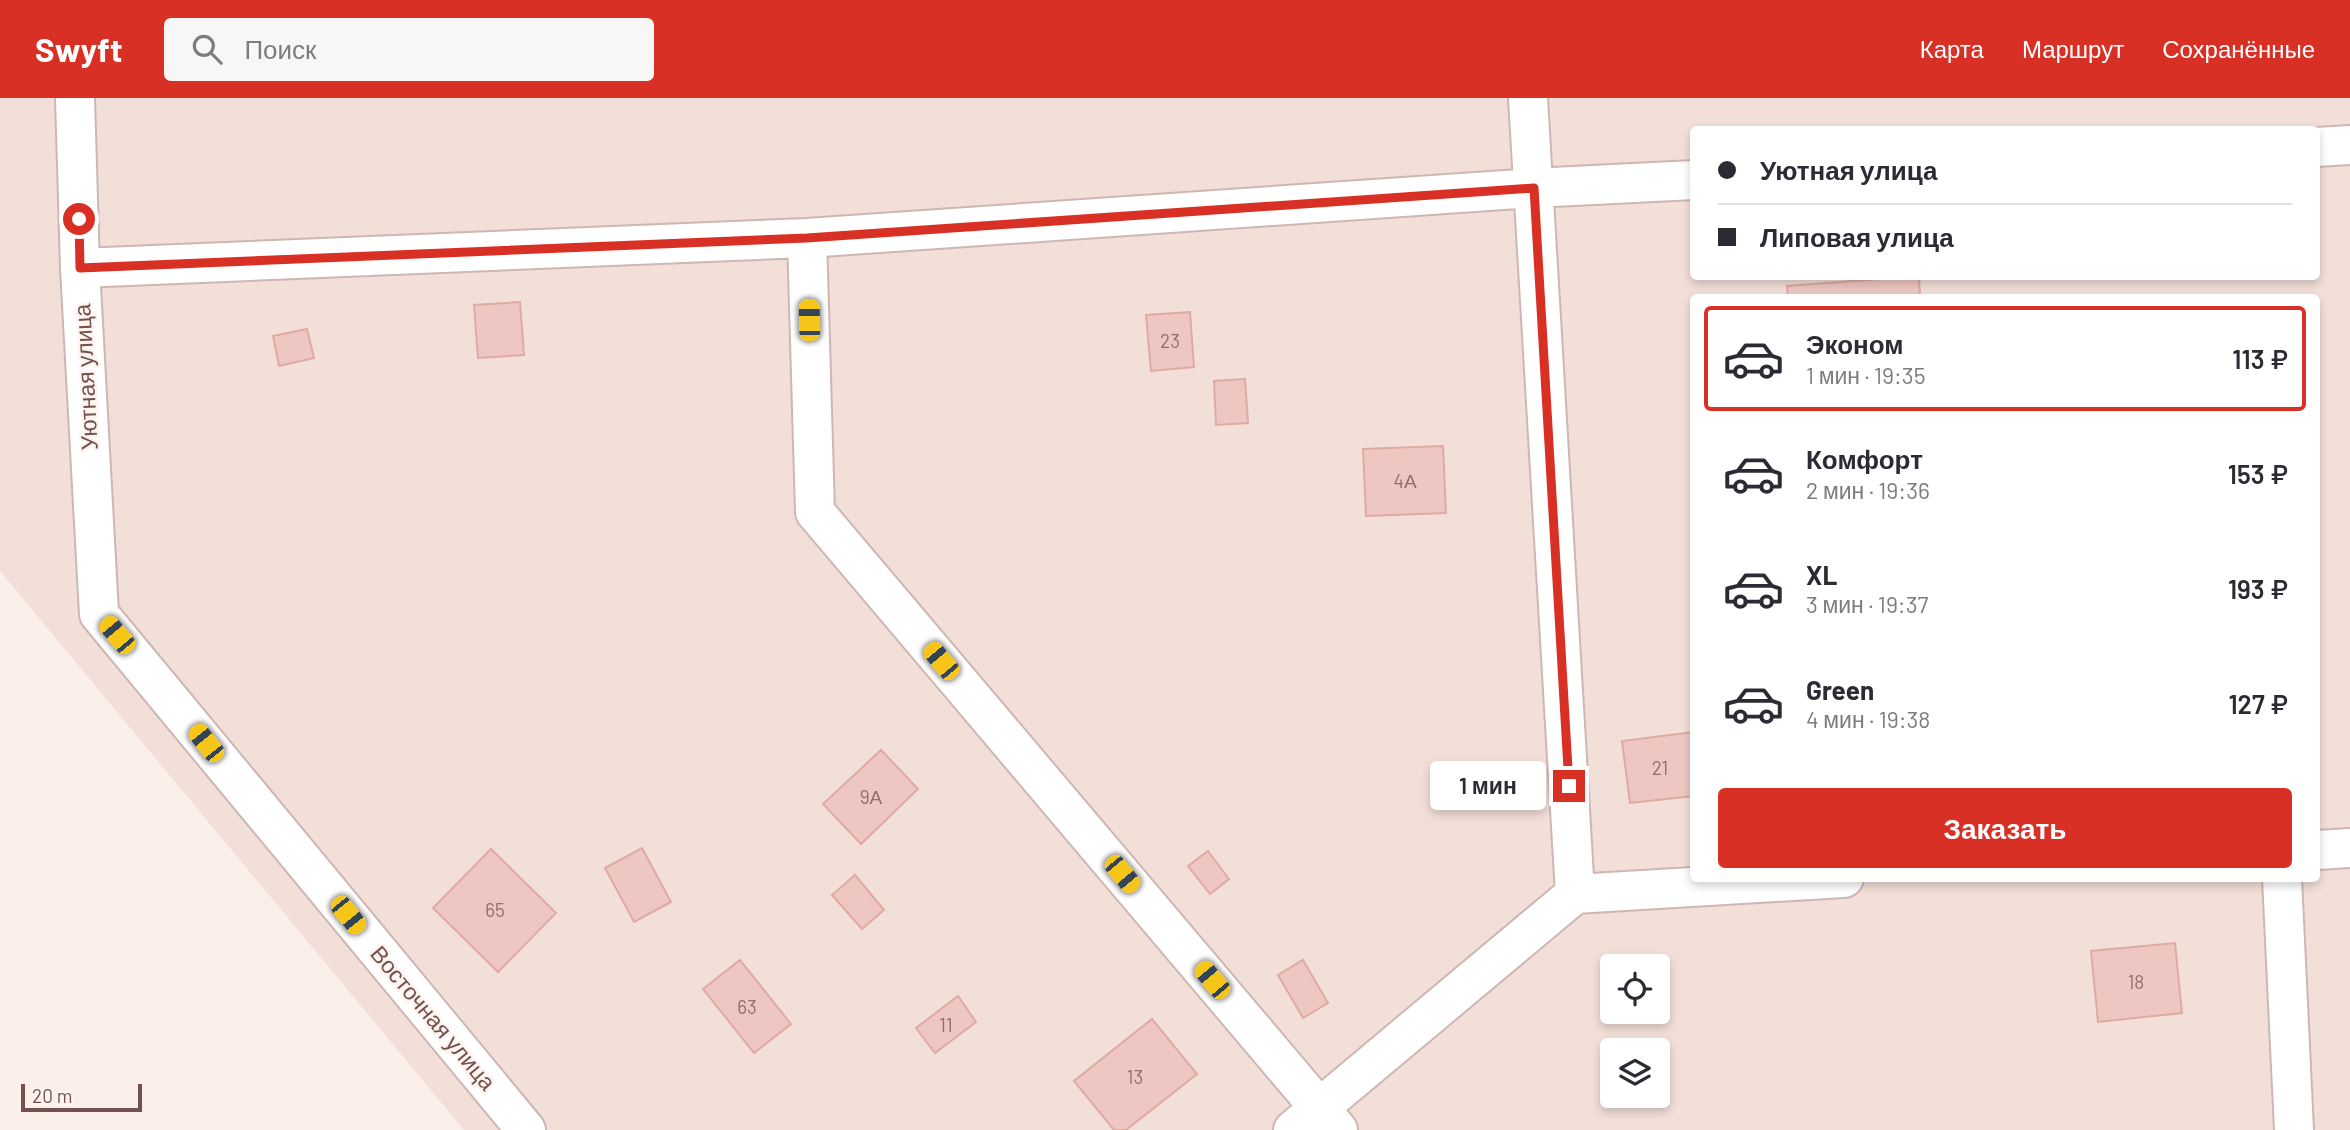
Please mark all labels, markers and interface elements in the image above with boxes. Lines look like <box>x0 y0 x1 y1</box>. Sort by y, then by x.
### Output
search box <box>164 18 654 81</box>
text: Swyft <box>35 29 122 69</box>
icon: search <box>188 30 226 68</box>
text: Поиск <box>244 33 316 64</box>
text: Карта <box>1920 34 1984 63</box>
text: Маршрут <box>2022 34 2124 63</box>
text: Сохранённые <box>2162 34 2315 63</box>
text: Уютная улица <box>1760 154 1937 185</box>
route start <box>63 203 95 235</box>
text: Липовая улица <box>1760 221 1954 252</box>
car <box>799 299 820 341</box>
street label: Уютная улица <box>67 303 103 451</box>
icon: car <box>1722 327 1785 390</box>
text: Эконом <box>1806 328 1904 359</box>
house number: 23 <box>1160 329 1180 352</box>
text: 113 ₽ <box>2232 343 2288 374</box>
text: 1 мин · 19:35 <box>1806 361 1926 389</box>
icon: car <box>1722 442 1785 505</box>
text: Комфорт <box>1806 443 1923 474</box>
text: 153 ₽ <box>2228 458 2288 489</box>
house number: 4А <box>1393 469 1417 492</box>
text: 2 мин · 19:36 <box>1806 476 1930 504</box>
icon: car <box>1722 557 1785 620</box>
text: XL <box>1806 559 1837 590</box>
text: 193 ₽ <box>2228 573 2288 604</box>
text: 3 мин · 19:37 <box>1806 590 1928 618</box>
car <box>96 612 139 658</box>
car <box>920 638 963 684</box>
icon: car <box>1722 672 1785 735</box>
text: Green <box>1806 674 1874 705</box>
text: 127 ₽ <box>2228 688 2288 719</box>
text: 4 мин · 19:38 <box>1806 705 1930 733</box>
car <box>185 720 228 766</box>
house number: 21 <box>1652 756 1668 779</box>
callout: 1 мин <box>1429 762 1544 810</box>
route end <box>1553 770 1585 802</box>
text: 1 мин <box>1459 771 1517 799</box>
house number: 9А <box>860 785 883 808</box>
button: Заказать <box>1718 788 2292 868</box>
car <box>1101 851 1144 897</box>
car <box>327 892 370 938</box>
house number: 65 <box>485 898 505 921</box>
street label: Восточная улица <box>365 939 502 1095</box>
map controls <box>1600 954 1670 1108</box>
button: locate <box>1600 954 1670 1024</box>
car <box>1191 957 1234 1003</box>
house number: 18 <box>2128 970 2144 993</box>
house number: 63 <box>737 995 757 1018</box>
house number: 11 <box>939 1013 953 1036</box>
button: layers <box>1600 1038 1670 1108</box>
house number: 13 <box>1127 1065 1143 1088</box>
scale bar <box>21 1081 142 1113</box>
text: 20 m <box>32 1084 72 1107</box>

